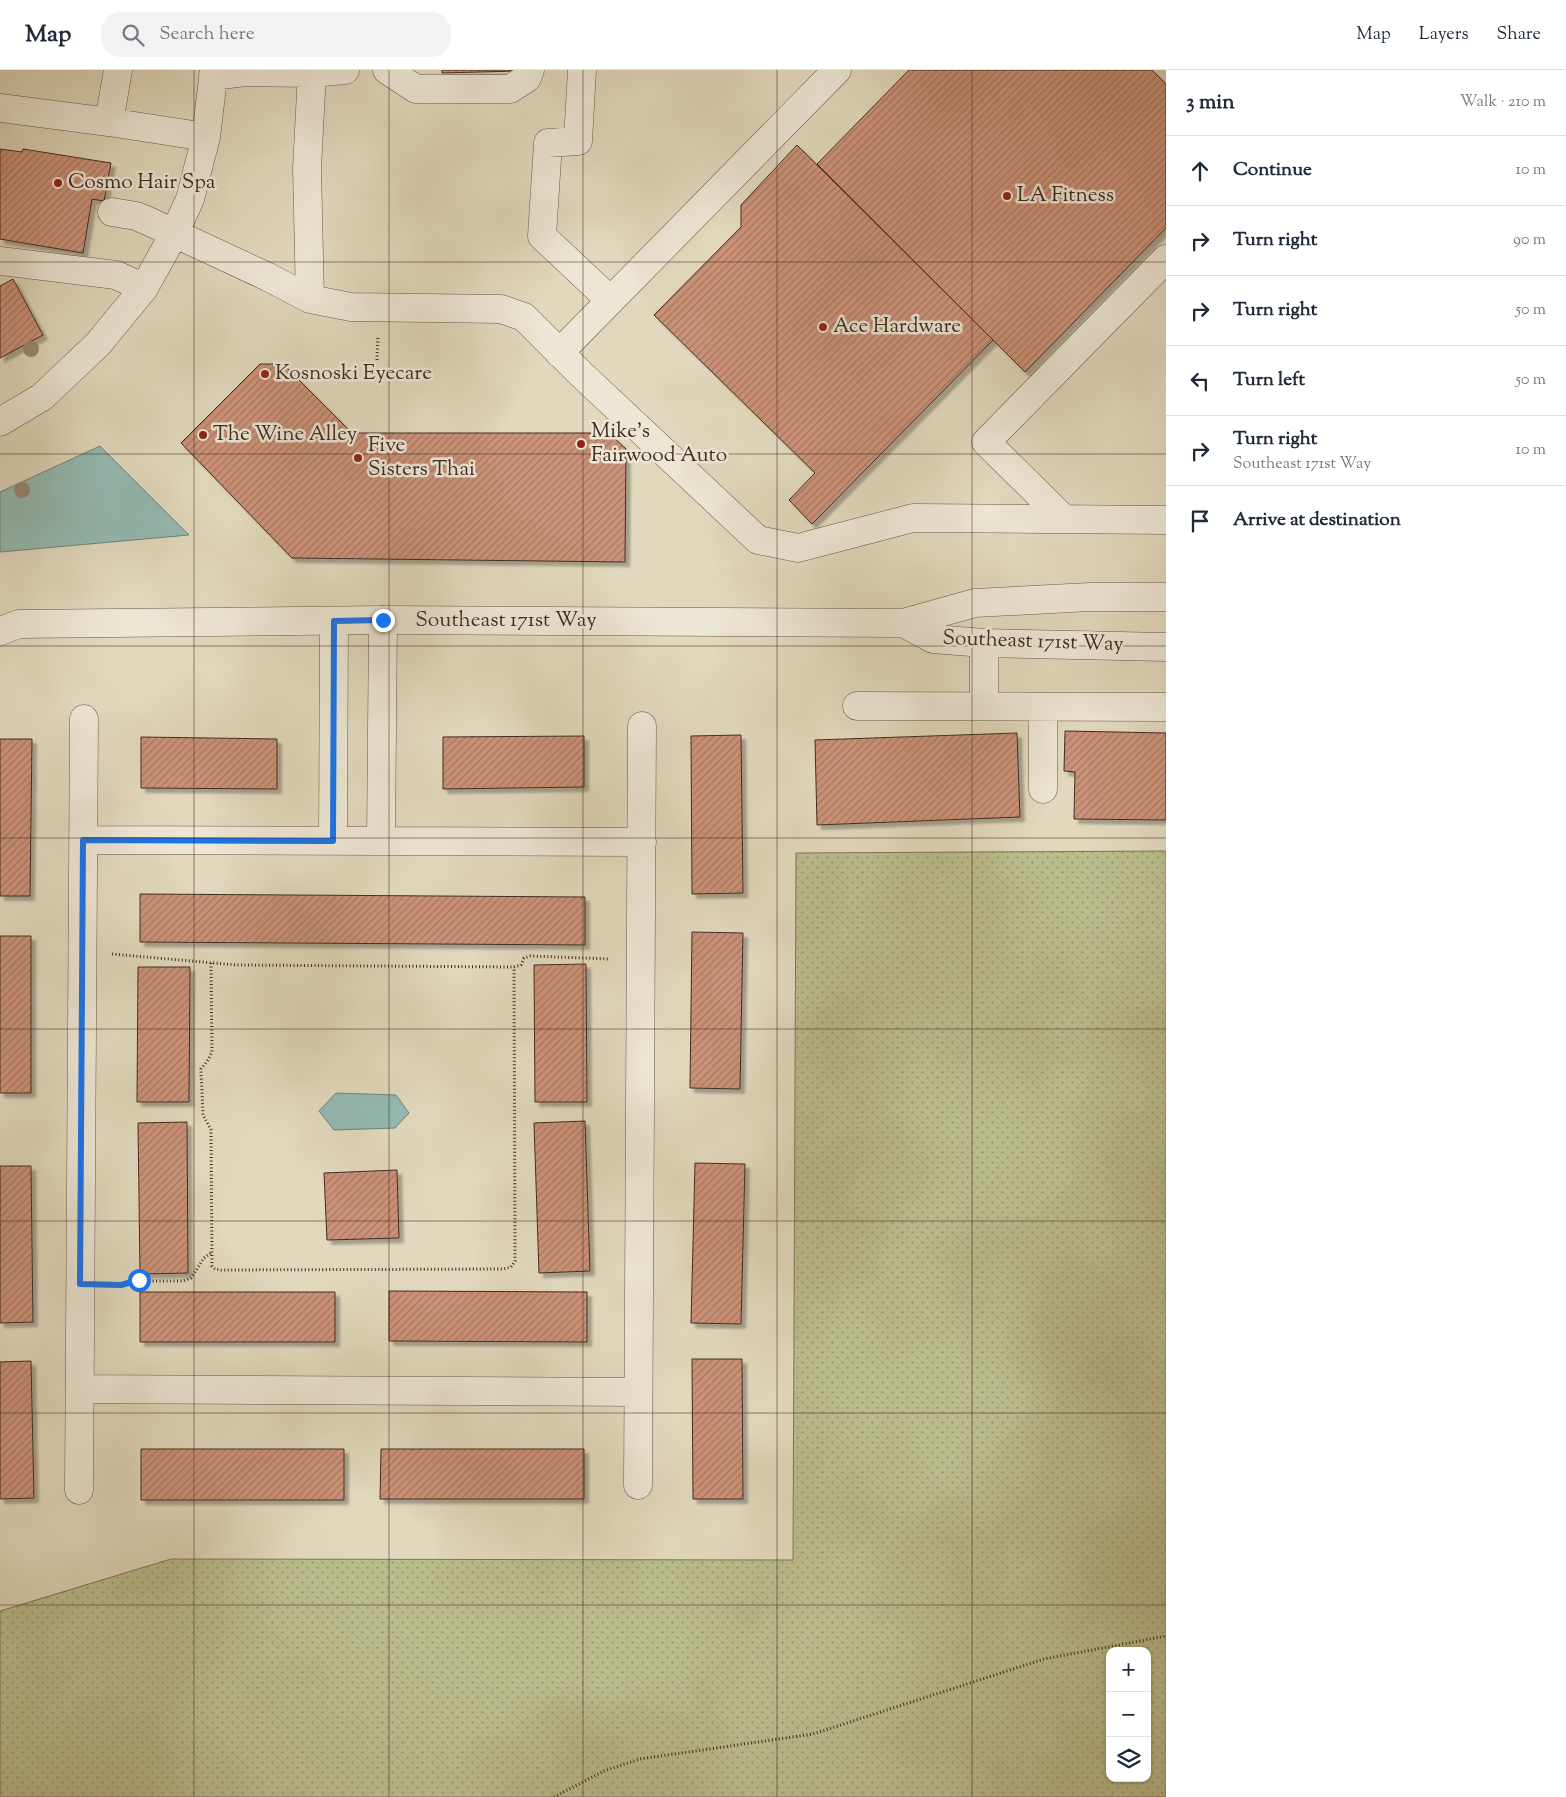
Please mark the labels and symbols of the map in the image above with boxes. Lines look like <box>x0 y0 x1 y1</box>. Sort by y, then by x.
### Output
place label: Cosmo Hair Spa <box>68 168 216 198</box>
marker: Cosmo Hair Spa <box>52 177 64 189</box>
place label: LA Fitness <box>1017 181 1114 211</box>
marker: LA Fitness <box>1001 190 1013 202</box>
place label: Ace Hardware <box>833 312 961 342</box>
marker: Ace Hardware <box>817 321 829 333</box>
place label: Kosnoski Eyecare <box>275 359 432 389</box>
marker: Kosnoski Eyecare <box>259 368 271 380</box>
place label: Mike's Fairwood Auto <box>591 417 727 471</box>
place label: The Wine Alley <box>213 420 358 450</box>
marker: The Wine Alley <box>197 429 209 441</box>
place label: Five Sisters Thai <box>368 431 475 485</box>
marker: Mike's Fairwood Auto <box>575 438 587 450</box>
marker: Five Sisters Thai <box>352 452 364 464</box>
street label: Southeast 171st Way <box>415 606 597 636</box>
route end <box>372 609 395 632</box>
street label: Southeast 171st Way <box>942 624 1125 660</box>
route start <box>128 1269 151 1292</box>

